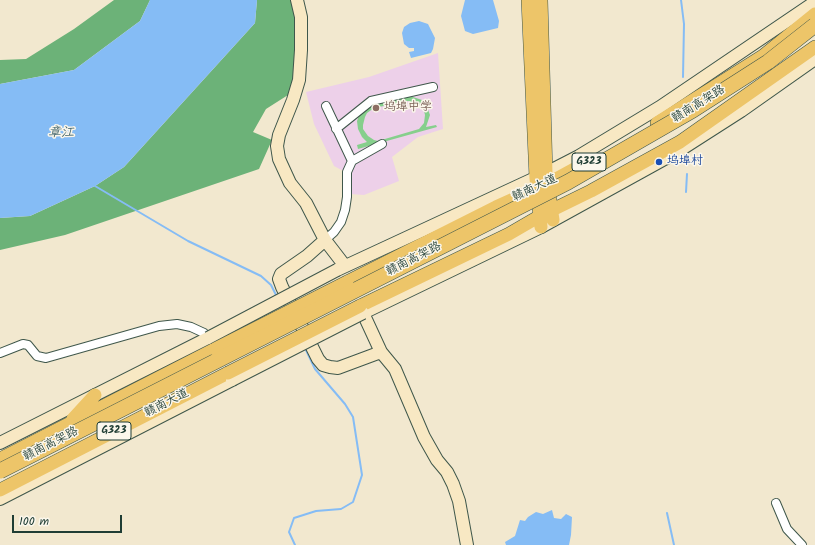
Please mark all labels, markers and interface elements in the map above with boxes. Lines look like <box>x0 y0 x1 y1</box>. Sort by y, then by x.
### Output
street label: 赣南高架路 <box>670 83 728 127</box>
place label: 坞埠中学 <box>384 101 432 115</box>
marker: 坞埠中学 <box>371 103 381 113</box>
water label: 章江 <box>48 126 74 142</box>
road number: G323 <box>572 153 606 171</box>
place label: 坞埠村 <box>667 155 703 169</box>
marker: 坞埠村 <box>654 157 664 167</box>
street label: 赣南大道 <box>510 172 560 206</box>
street label: 赣南高架路 <box>384 240 444 280</box>
street label: 赣南大道 <box>142 387 192 421</box>
road number: G323 <box>97 422 131 440</box>
street label: 赣南高架路 <box>21 425 81 465</box>
scale bar <box>14 507 124 533</box>
text: 100 m <box>19 512 49 531</box>

